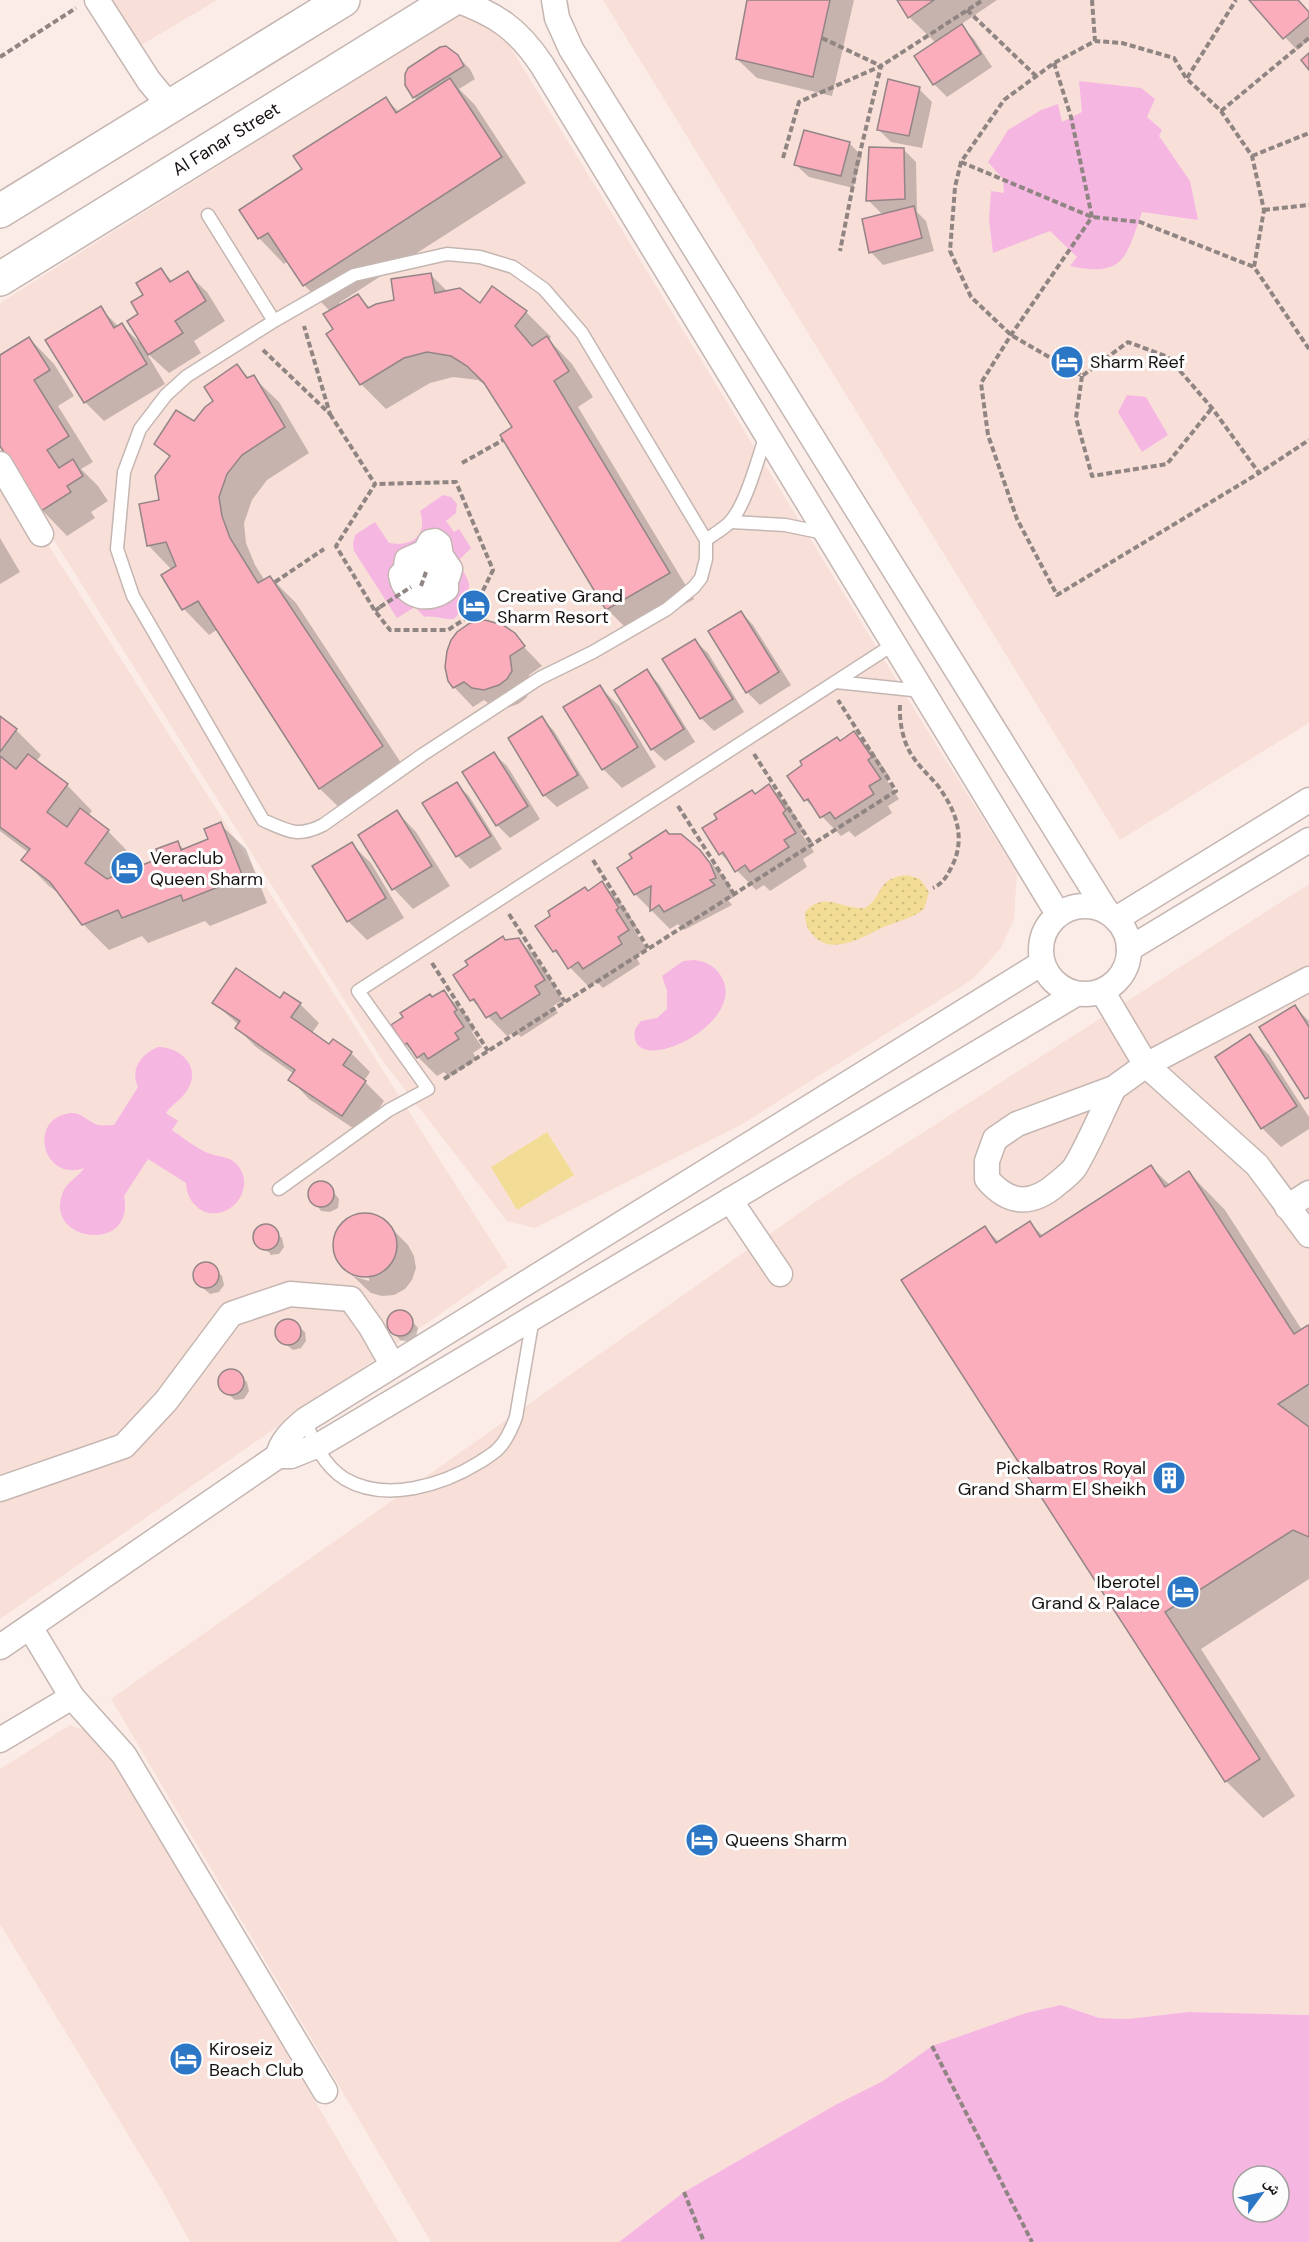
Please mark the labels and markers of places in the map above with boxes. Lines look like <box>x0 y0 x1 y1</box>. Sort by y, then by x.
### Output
hotel icon: Sharm Reef <box>1049 344 1085 380</box>
place label: Sharm Reef <box>1090 350 1185 374</box>
place label: Creative Grand Sharm Resort <box>497 584 623 629</box>
hotel icon: Creative Grand Sharm Resort <box>456 588 492 624</box>
place label: Veraclub Queen Sharm <box>150 846 263 891</box>
hotel icon: Veraclub Queen Sharm <box>109 850 145 886</box>
place label: Pickalbatros Royal Grand Sharm El Sheikh <box>958 1456 1146 1501</box>
building icon: Pickalbatros Royal Grand Sharm El Sheikh <box>1151 1460 1187 1496</box>
place label: Iberotel Grand & Palace <box>1031 1570 1160 1615</box>
hotel icon: Iberotel Grand & Palace <box>1165 1574 1201 1610</box>
hotel icon: Queens Sharm <box>684 1822 720 1858</box>
place label: Queens Sharm <box>725 1828 847 1852</box>
place label: Kiroseiz Beach Club <box>209 2037 304 2082</box>
hotel icon: Kiroseiz Beach Club <box>168 2041 204 2077</box>

